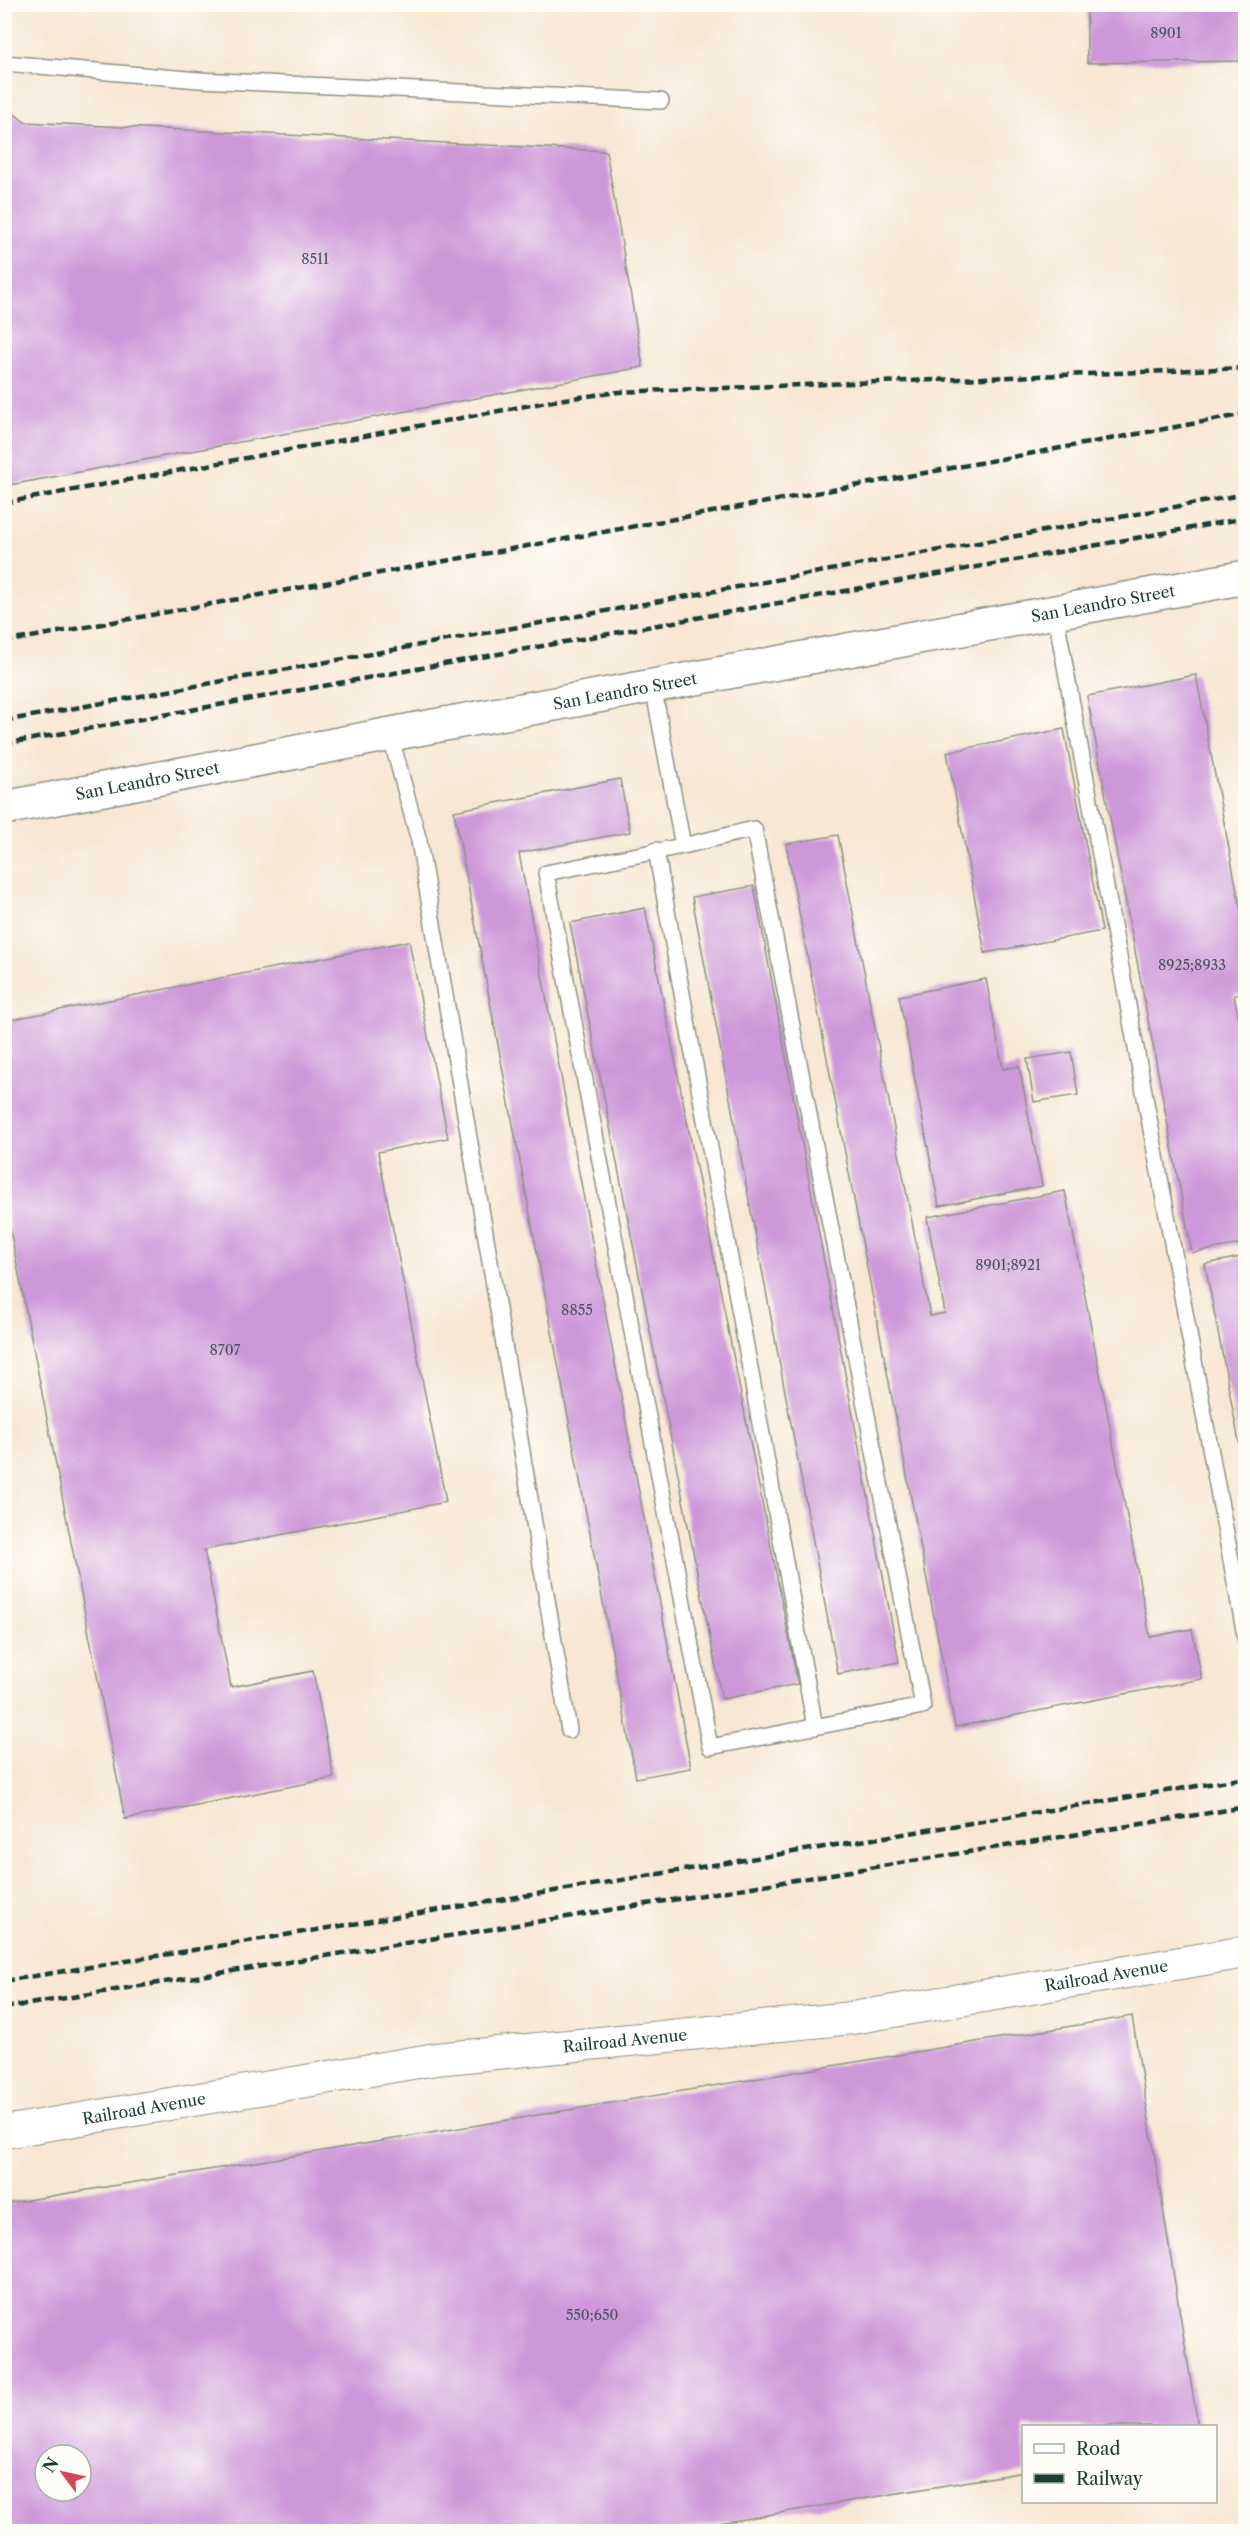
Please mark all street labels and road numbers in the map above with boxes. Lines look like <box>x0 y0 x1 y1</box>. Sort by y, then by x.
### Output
street label: San Leandro Street <box>1029 580 1177 626</box>
street label: San Leandro Street <box>551 668 699 714</box>
street label: San Leandro Street <box>74 757 221 804</box>
street label: Railroad Avenue <box>1043 1955 1170 1996</box>
street label: Railroad Avenue <box>562 2024 688 2056</box>
street label: Railroad Avenue <box>81 2088 207 2129</box>

